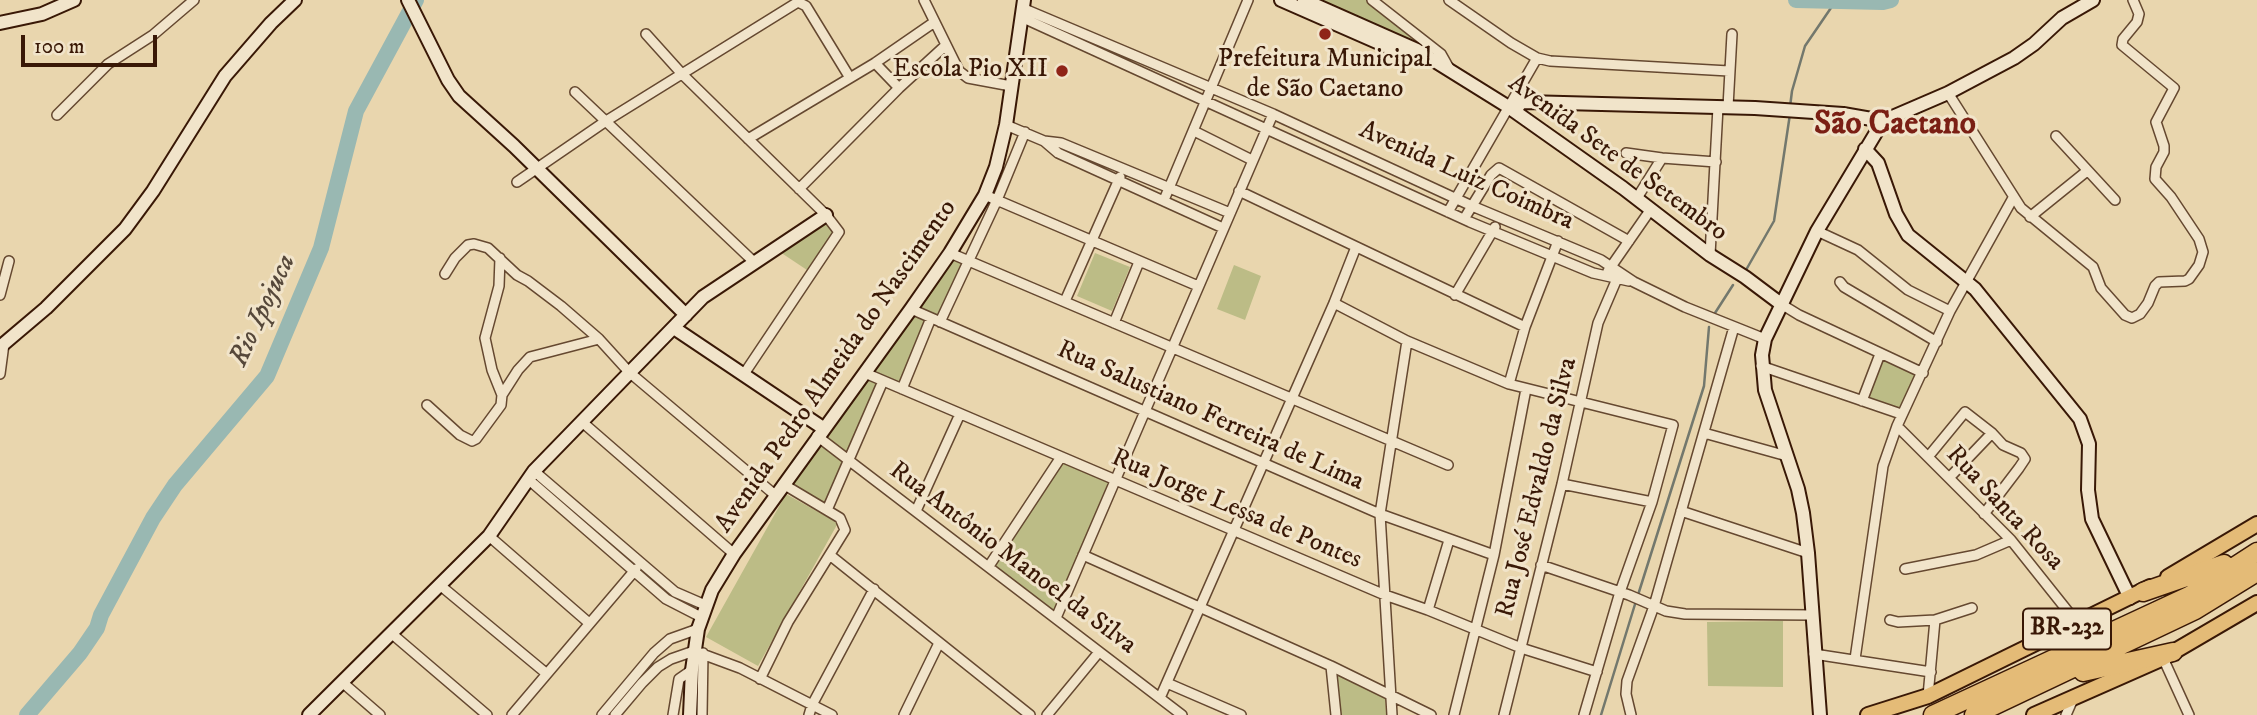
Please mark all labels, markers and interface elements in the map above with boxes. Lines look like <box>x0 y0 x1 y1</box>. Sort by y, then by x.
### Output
scale bar <box>24 21 161 65</box>
marker: Prefeitura Municipal de São Caetano <box>1317 26 1333 42</box>
text: 100 m <box>34 34 85 60</box>
place label: Prefeitura Municipal de São Caetano <box>1218 45 1432 106</box>
place label: Escola Pio XII <box>892 55 1048 87</box>
marker: Escola Pio XII <box>1054 63 1070 79</box>
street label: Avenida Sete de Setembro <box>1501 69 1733 249</box>
district label: São Caetano <box>1814 106 1976 146</box>
street label: Avenida Luiz Coimbra <box>1354 116 1578 238</box>
street label: Avenida Pedro Almeida do Nascimento <box>710 194 964 540</box>
water label: Rio Ipojuca <box>223 250 305 372</box>
street label: Rua Salustiano Ferreira de Lima <box>1052 335 1368 499</box>
street label: Rua José Edvaldo da Silva <box>1491 355 1585 621</box>
street label: Rua Santa Rosa <box>1938 440 2070 578</box>
street label: Rua Jorge Lessa de Pontes <box>1106 443 1366 577</box>
street label: Rua Antônio Manoel da Silva <box>882 456 1142 662</box>
road number: BR-232 <box>2023 608 2111 650</box>

